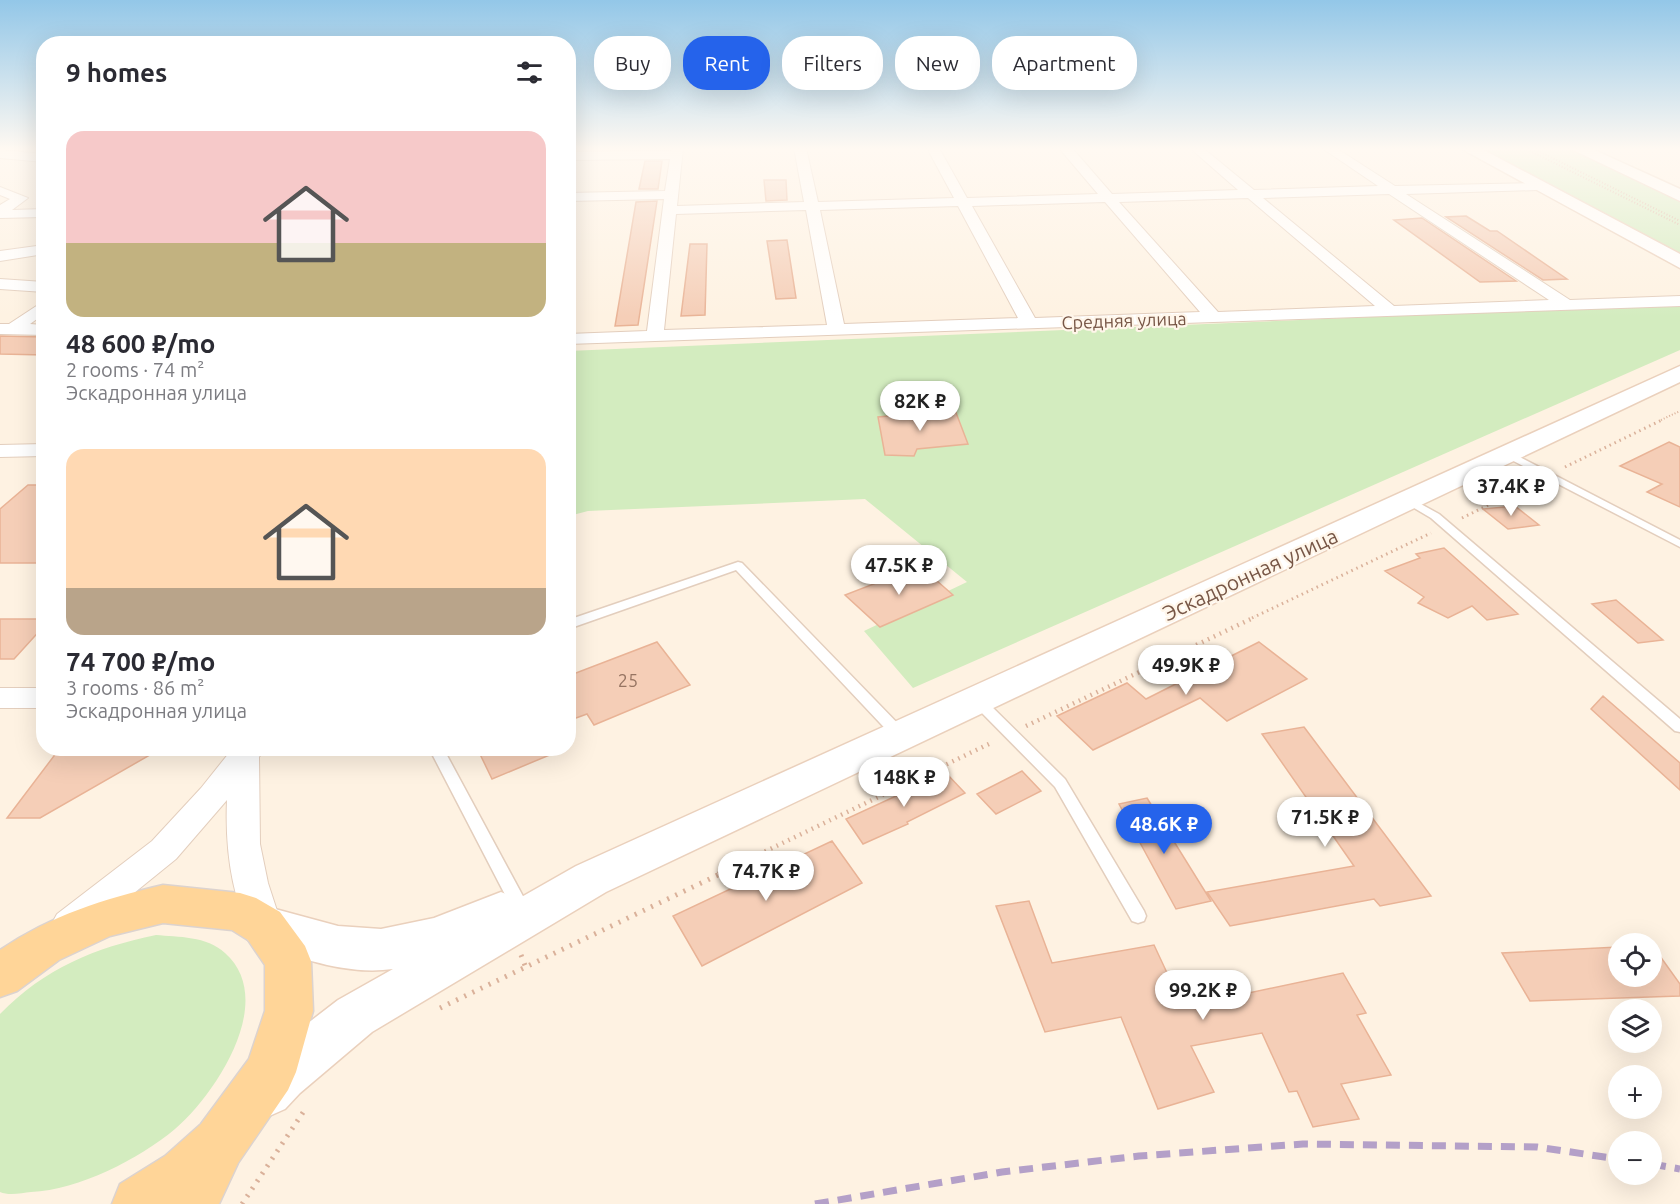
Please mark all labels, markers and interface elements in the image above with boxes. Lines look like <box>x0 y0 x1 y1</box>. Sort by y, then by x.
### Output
chip: Buy <box>594 36 671 90</box>
chip: Rent <box>683 36 770 90</box>
chip: Filters <box>782 36 883 90</box>
chip: New <box>895 36 980 90</box>
chip: Apartment <box>992 36 1137 90</box>
icon: filters <box>513 56 546 89</box>
text: 9 homes <box>66 58 167 87</box>
icon: home <box>252 170 360 278</box>
street label: Средняя улица <box>1061 308 1187 332</box>
text: 48 600 ₽/mo <box>66 329 215 358</box>
text: 2 rooms · 74 m² <box>66 358 204 381</box>
text: Эскадронная улица <box>66 381 247 404</box>
pin: 82K ₽ <box>878 381 962 432</box>
text: 82K ₽ <box>894 389 946 412</box>
pin: 37.4K ₽ <box>1456 466 1566 517</box>
text: 37.4K ₽ <box>1477 474 1545 497</box>
icon: home <box>252 488 360 596</box>
street label: Эскадронная улица <box>1159 523 1341 625</box>
pin: 47.5K ₽ <box>844 545 954 596</box>
text: 47.5K ₽ <box>865 553 933 576</box>
pin: 49.9K ₽ <box>1131 645 1241 696</box>
text: 74 700 ₽/mo <box>66 647 215 676</box>
text: 49.9K ₽ <box>1152 653 1220 676</box>
house number: 25 <box>618 670 638 690</box>
text: 3 rooms · 86 m² <box>66 676 204 699</box>
text: Эскадронная улица <box>66 699 247 722</box>
pin: 148K ₽ <box>855 757 953 808</box>
text: 148K ₽ <box>872 765 936 788</box>
pin: 71.5K ₽ <box>1270 797 1380 848</box>
pin: 48.6K ₽ <box>1109 804 1219 855</box>
text: 71.5K ₽ <box>1291 805 1359 828</box>
text: 48.6K ₽ <box>1130 812 1198 835</box>
pin: 74.7K ₽ <box>711 851 821 902</box>
text: 74.7K ₽ <box>732 859 800 882</box>
map controls <box>1608 933 1662 1185</box>
button: locate <box>1608 933 1662 987</box>
pin: 99.2K ₽ <box>1148 970 1258 1021</box>
text: 99.2K ₽ <box>1169 978 1237 1001</box>
button: layers <box>1608 999 1662 1053</box>
button: + <box>1608 1065 1662 1119</box>
button: − <box>1608 1131 1662 1185</box>

